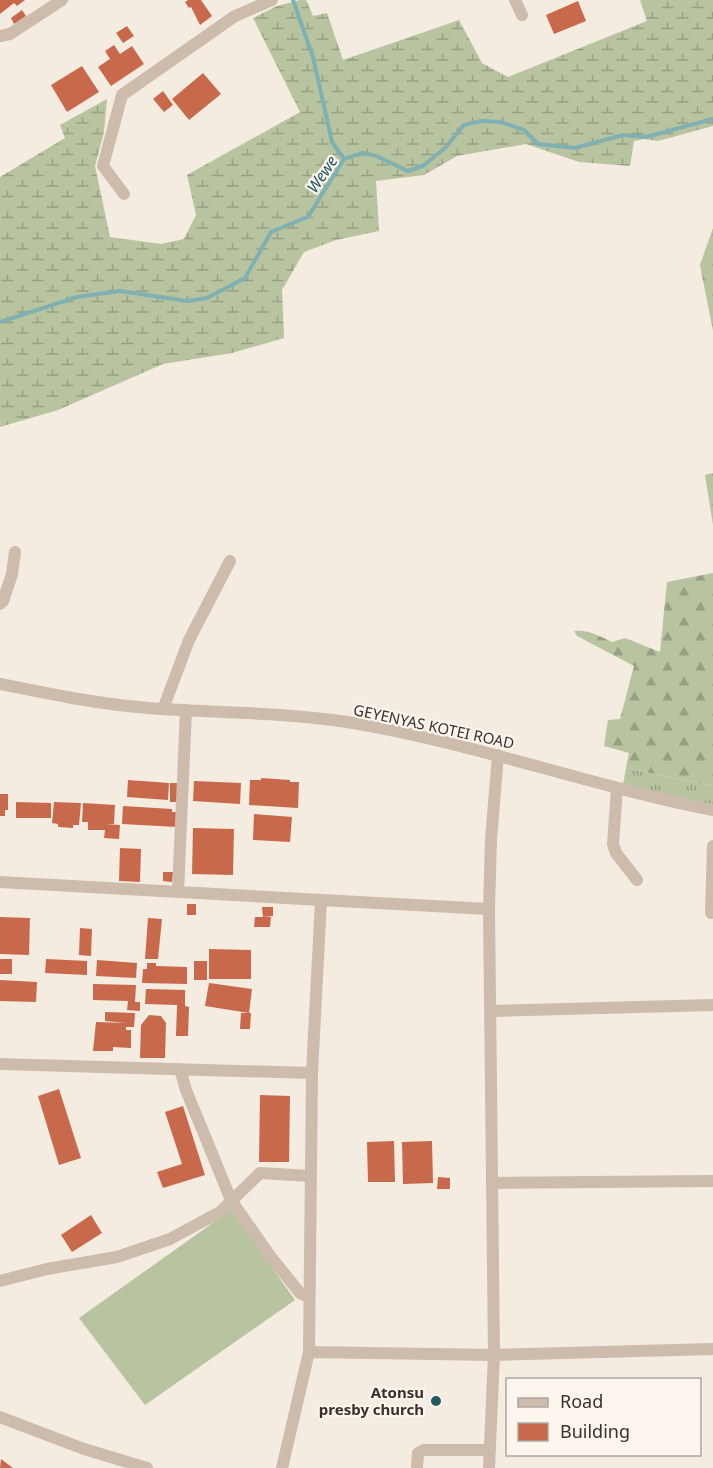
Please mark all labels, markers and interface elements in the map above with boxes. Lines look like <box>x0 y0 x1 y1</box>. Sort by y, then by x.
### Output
water label: Wewe <box>302 151 342 197</box>
street label: GEYENYAS KOTEI ROAD <box>352 699 516 753</box>
legend <box>506 1378 701 1456</box>
place label: Atonsu presby church <box>319 1382 424 1419</box>
text: Road <box>560 1389 603 1413</box>
marker: Atonsu presby church <box>429 1394 443 1408</box>
text: Building <box>560 1419 630 1443</box>

